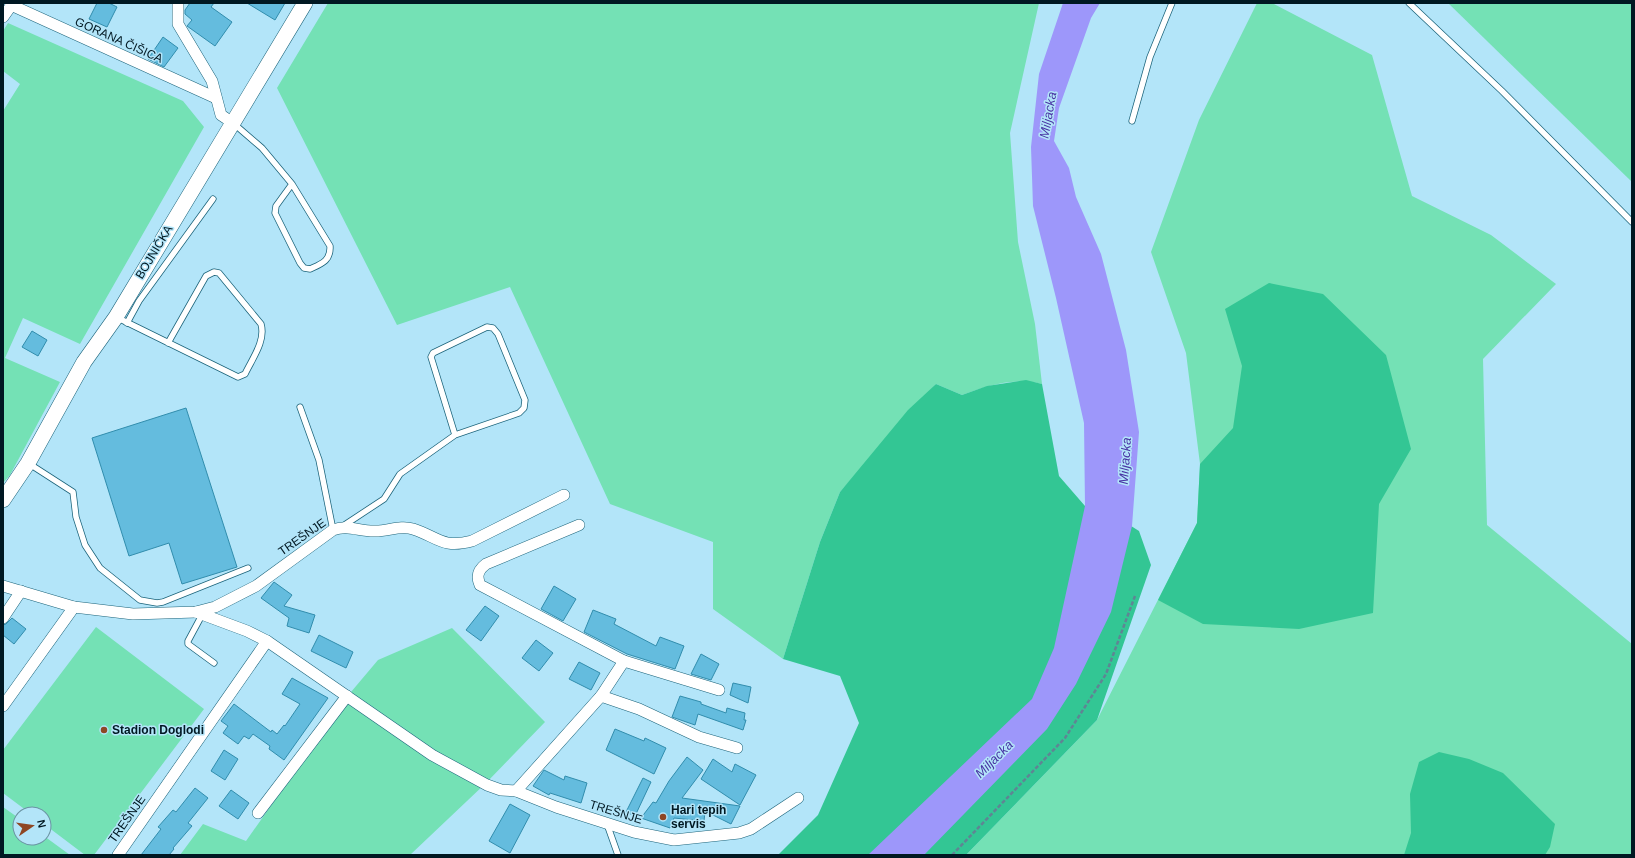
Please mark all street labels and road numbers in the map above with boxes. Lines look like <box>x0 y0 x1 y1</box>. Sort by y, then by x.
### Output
street label: GORANA ČIŠICA <box>73 13 166 66</box>
street label: BOJNIČKA <box>132 222 175 281</box>
street label: TREŠNJE <box>275 515 328 558</box>
street label: TREŠNJE <box>105 792 148 845</box>
street label: TREŠNJE <box>588 796 644 827</box>

